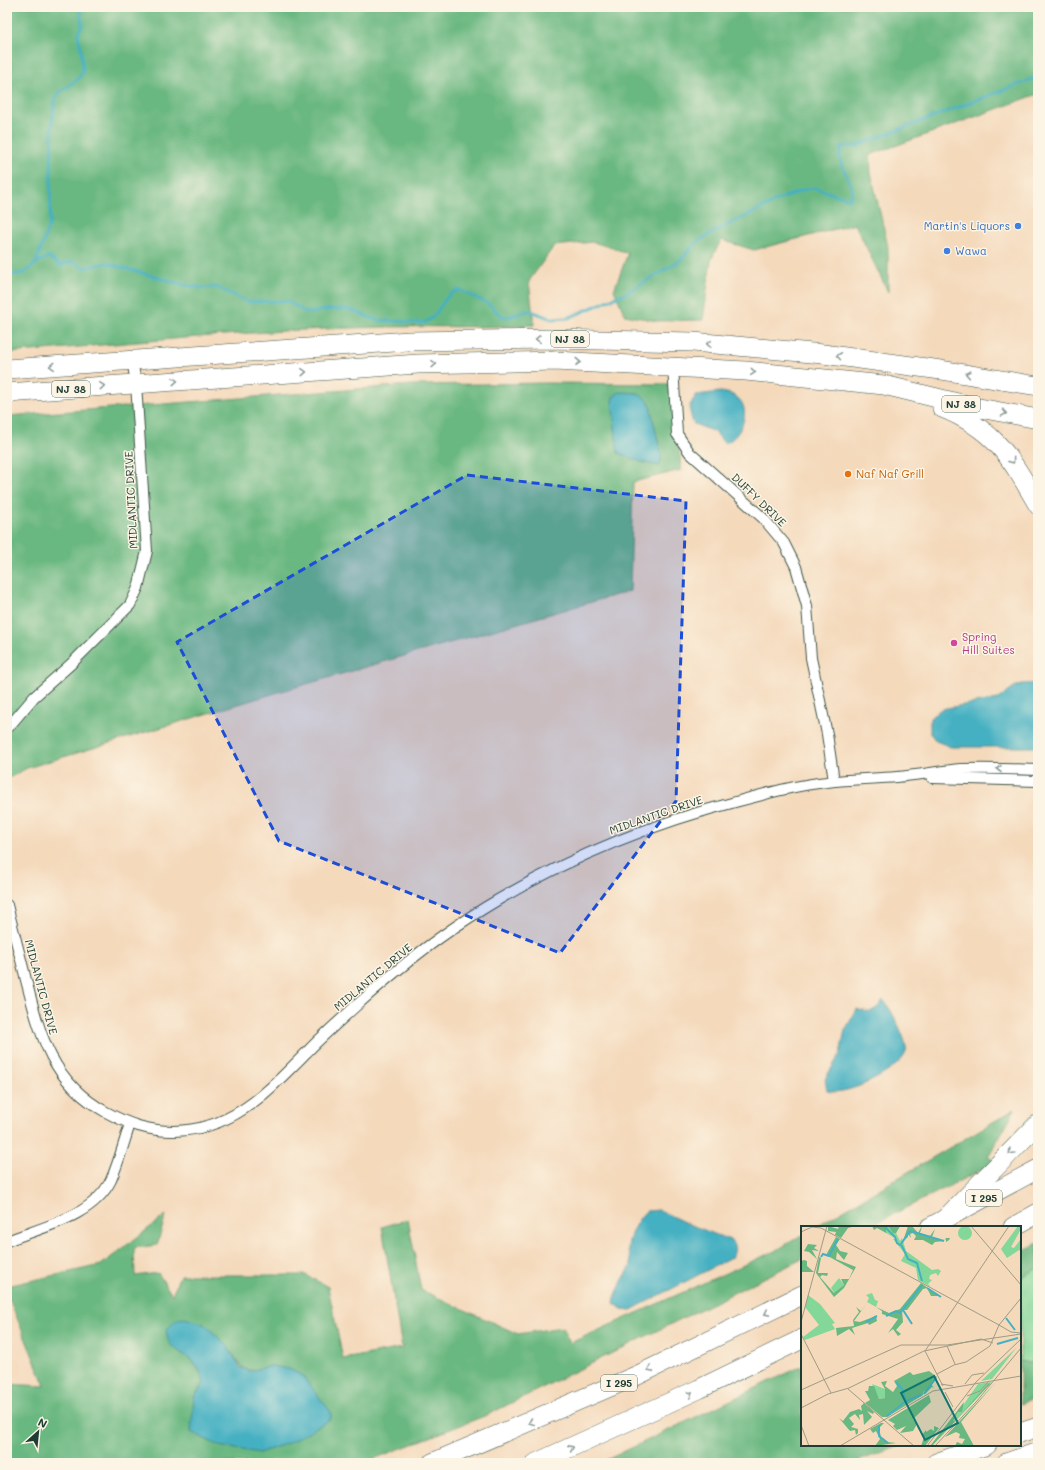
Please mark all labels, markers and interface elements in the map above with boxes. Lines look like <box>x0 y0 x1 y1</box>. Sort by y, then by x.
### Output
place label: Martin's Liquors <box>924 218 1010 233</box>
marker: Martin's Liquors <box>1013 221 1023 231</box>
place label: Wawa <box>955 243 987 258</box>
marker: Wawa <box>942 246 952 256</box>
road number: NJ 38 <box>551 331 589 347</box>
one-way arrow <box>535 335 541 343</box>
one-way arrow <box>706 339 712 348</box>
one-way arrow <box>836 352 842 361</box>
one-way arrow <box>575 358 581 367</box>
one-way arrow <box>431 359 437 368</box>
one-way arrow <box>49 362 55 371</box>
one-way arrow <box>750 367 756 376</box>
one-way arrow <box>301 368 307 377</box>
one-way arrow <box>964 370 971 379</box>
one-way arrow <box>172 377 178 386</box>
road number: NJ 38 <box>52 381 90 397</box>
one-way arrow <box>99 382 105 391</box>
road number: NJ 38 <box>942 396 980 412</box>
one-way arrow <box>1001 408 1007 417</box>
street label: MIDLANTIC DRIVE <box>120 451 141 549</box>
one-way arrow <box>1007 457 1015 464</box>
place label: Naf Naf Grill <box>856 466 924 481</box>
marker: Naf Naf Grill <box>843 469 853 479</box>
street label: DUFFY DRIVE <box>729 470 790 530</box>
place label: Spring Hill Suites <box>962 629 1015 657</box>
marker: Spring Hill Suites <box>949 638 959 648</box>
one-way arrow <box>996 765 1002 773</box>
street label: MIDLANTIC DRIVE <box>607 792 705 838</box>
street label: MIDLANTIC DRIVE <box>22 938 61 1036</box>
street label: MIDLANTIC DRIVE <box>330 939 415 1014</box>
one-way arrow <box>1008 1147 1016 1155</box>
road number: I 295 <box>966 1190 1002 1206</box>
inset map <box>801 1226 1021 1446</box>
one-way arrow <box>764 1308 771 1315</box>
one-way arrow <box>647 1364 654 1372</box>
road number: I 295 <box>601 1375 637 1391</box>
one-way arrow <box>686 1390 693 1398</box>
north arrow <box>18 1412 58 1452</box>
text: N <box>36 1414 50 1431</box>
one-way arrow <box>528 1417 536 1425</box>
one-way arrow <box>568 1444 575 1452</box>

